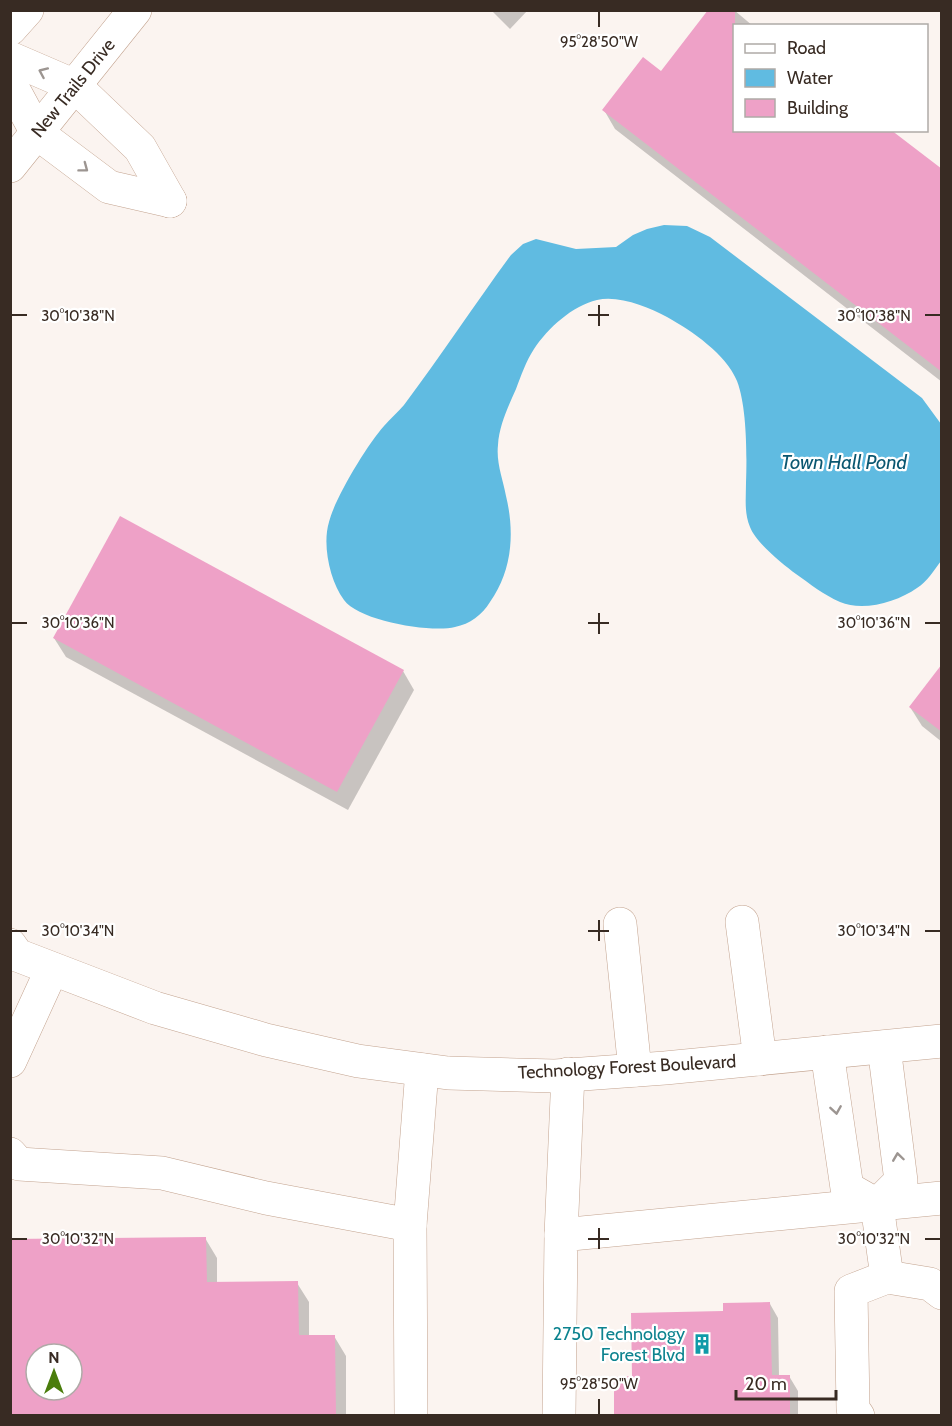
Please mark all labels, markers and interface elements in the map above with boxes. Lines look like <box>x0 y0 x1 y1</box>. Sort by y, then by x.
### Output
legend <box>733 24 928 132</box>
text: 95°28'50"W <box>560 33 639 51</box>
street label: New Trails Drive <box>26 34 120 142</box>
text: Road <box>787 37 826 59</box>
one-way arrow <box>38 67 49 79</box>
text: Water <box>787 67 833 89</box>
text: Building <box>787 97 849 119</box>
one-way arrow <box>77 161 88 172</box>
text: 30°10'38"N <box>41 307 115 325</box>
text: 30°10'38"N <box>837 307 911 325</box>
water label: Town Hall Pond <box>781 450 908 474</box>
text: 30°10'36"N <box>42 614 114 632</box>
text: 30°10'36"N <box>838 614 910 632</box>
text: 30°10'34"N <box>42 922 114 940</box>
text: 30°10'34"N <box>838 922 910 940</box>
street label: Technology Forest Boulevard <box>517 1050 737 1084</box>
one-way arrow <box>829 1106 841 1115</box>
one-way arrow <box>893 1152 905 1161</box>
text: 30°10'32"N <box>42 1230 114 1248</box>
text: 30°10'32"N <box>838 1230 910 1248</box>
place label: 2750 Technology Forest Blvd <box>553 1323 685 1366</box>
building icon: 2750 Technology Forest Blvd <box>690 1332 714 1356</box>
north arrow <box>24 1342 84 1402</box>
text: N <box>48 1348 60 1367</box>
scale bar <box>736 1363 836 1401</box>
text: 20 m <box>745 1373 787 1395</box>
text: 95°28'50"W <box>560 1375 639 1393</box>

